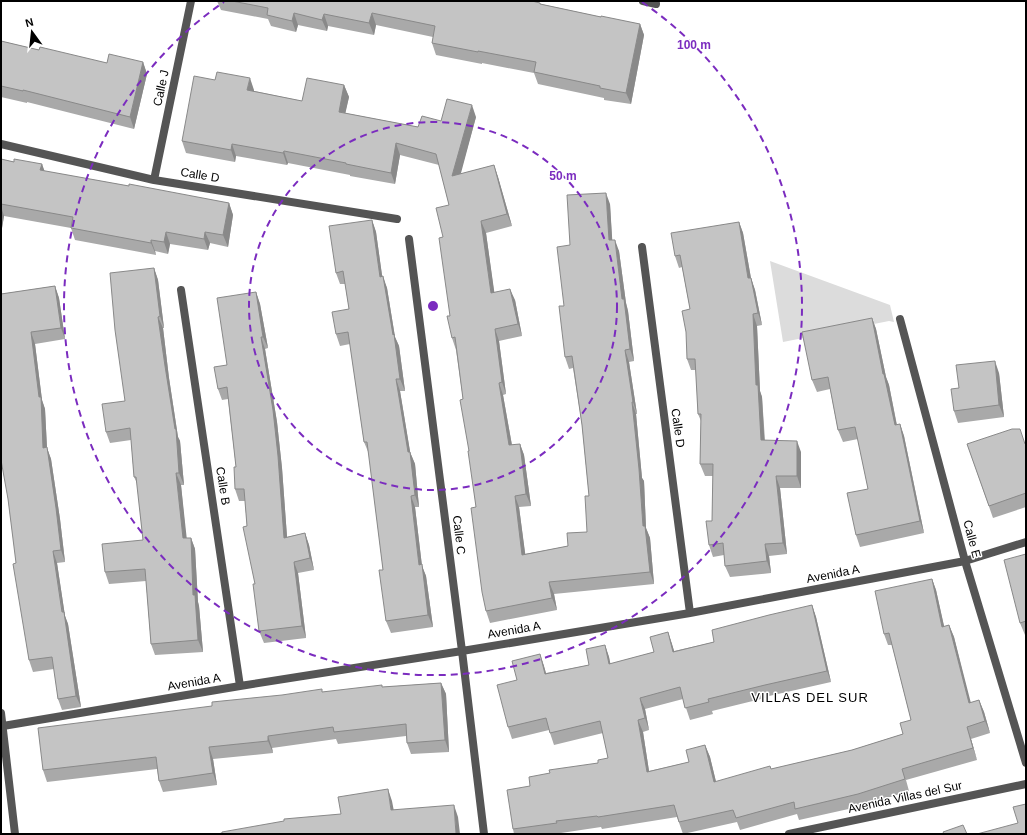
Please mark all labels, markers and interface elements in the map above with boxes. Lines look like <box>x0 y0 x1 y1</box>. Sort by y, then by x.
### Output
north arrow <box>12 12 52 52</box>
text: N <box>24 16 35 29</box>
text: 100 m <box>677 38 711 52</box>
street label: Calle J <box>150 69 172 107</box>
street label: Calle D <box>179 165 221 185</box>
text: 50 m <box>549 169 577 183</box>
centre of rings <box>426 299 440 313</box>
street label: Calle D <box>668 408 688 449</box>
street label: Calle B <box>213 466 233 506</box>
street label: Calle C <box>450 515 468 556</box>
street label: Calle E <box>960 519 984 559</box>
street label: Avenida A <box>805 562 861 586</box>
street label: Avenida A <box>486 618 542 642</box>
street label: Avenida A <box>166 670 222 694</box>
district label: VILLAS DEL SUR <box>751 690 869 705</box>
street label: Avenida Villas del Sur <box>847 778 963 816</box>

